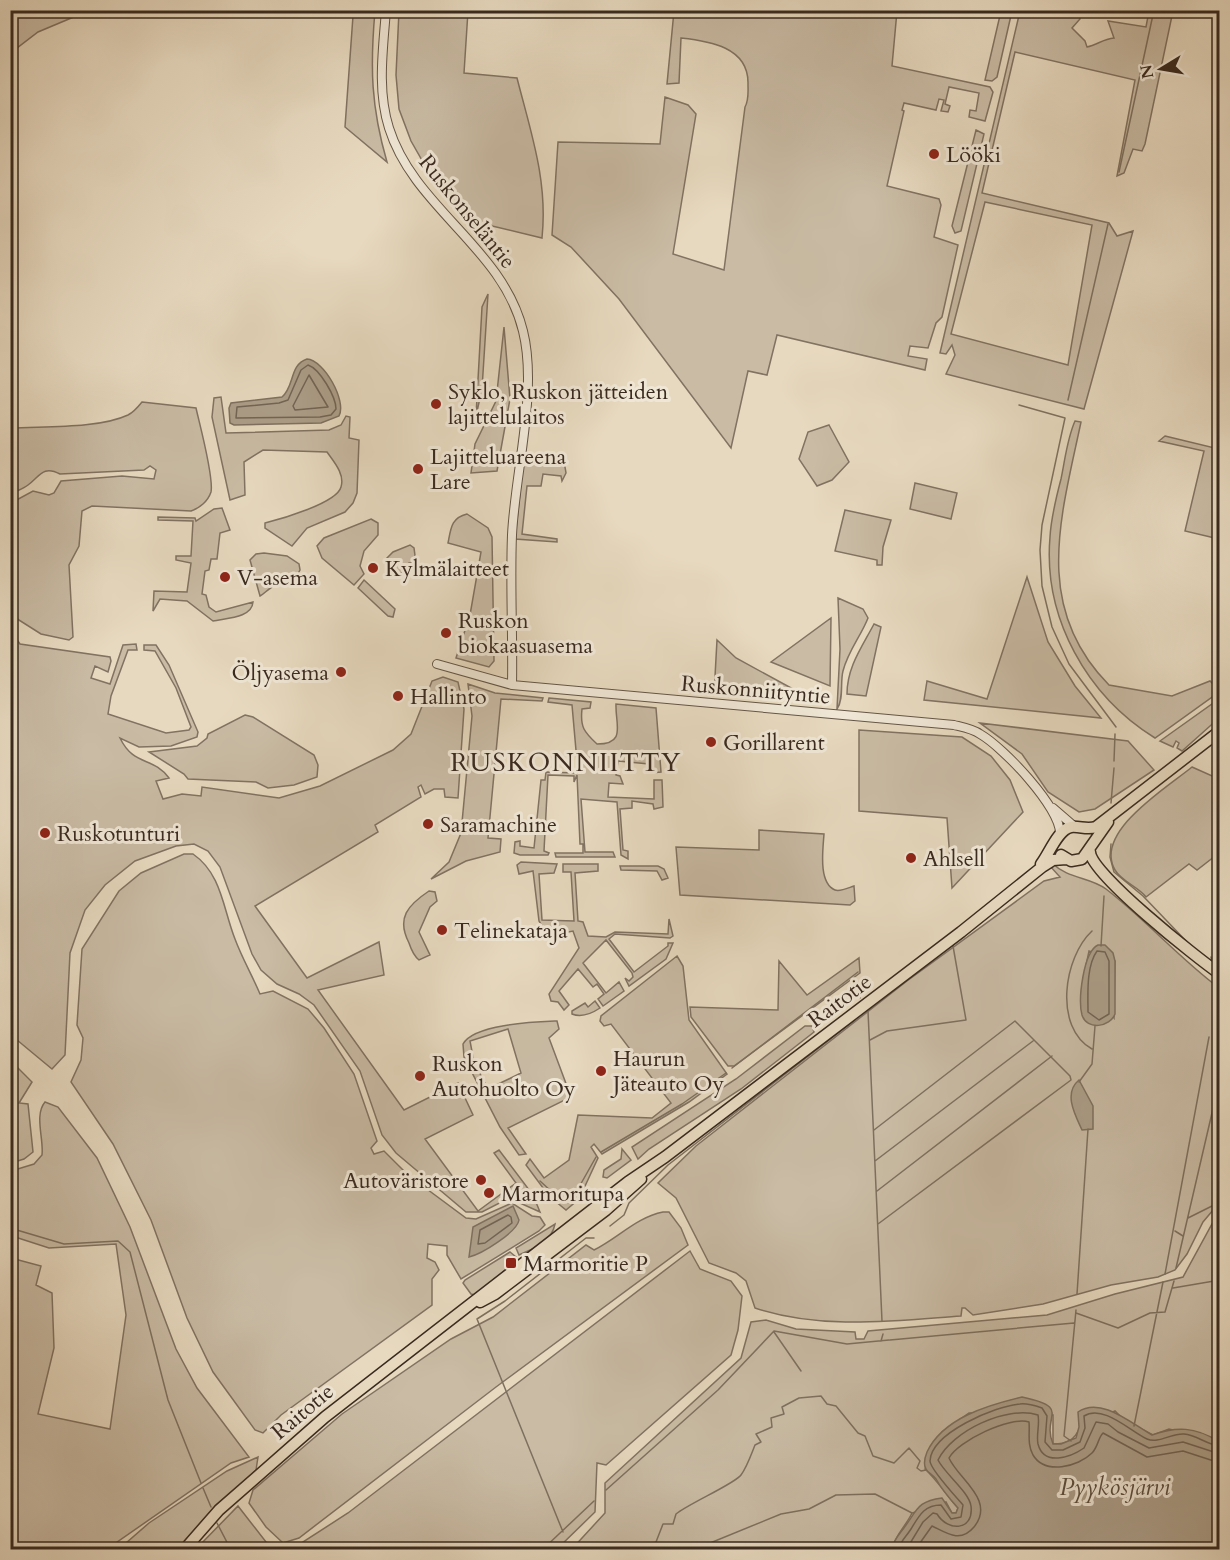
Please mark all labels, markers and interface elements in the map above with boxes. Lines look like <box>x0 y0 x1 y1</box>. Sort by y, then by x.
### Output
north arrow <box>1131 39 1191 99</box>
text: N <box>1135 63 1159 81</box>
place label: Lööki <box>946 140 1001 170</box>
marker: Lööki <box>927 147 941 161</box>
street label: Ruskonseläntie <box>412 148 523 275</box>
place label: Syklo, Ruskon jätteiden lajittelulaitos <box>448 377 669 432</box>
marker: Syklo, Ruskon jätteiden lajittelulaitos <box>429 397 443 411</box>
place label: Lajitteluareena Lare <box>430 442 567 497</box>
marker: Lajitteluareena Lare <box>411 462 425 476</box>
place label: Kylmälaitteet <box>385 554 509 584</box>
marker: Kylmälaitteet <box>366 561 380 575</box>
place label: V-asema <box>237 563 318 593</box>
marker: V-asema <box>218 570 232 584</box>
place label: Ruskon biokaasuasema <box>458 606 594 661</box>
marker: Ruskon biokaasuasema <box>439 626 453 640</box>
place label: Öljyasema <box>232 658 329 688</box>
marker: Öljyasema <box>334 665 348 679</box>
street label: Ruskonniityntie <box>680 669 832 711</box>
place label: Hallinto <box>410 682 487 712</box>
marker: Hallinto <box>391 689 405 703</box>
place label: Gorillarent <box>723 728 825 758</box>
marker: Gorillarent <box>704 735 718 749</box>
district label: RUSKONNIITTY <box>450 745 682 780</box>
place label: Saramachine <box>440 810 557 840</box>
marker: Saramachine <box>421 817 435 831</box>
place label: Ruskotunturi <box>57 819 180 849</box>
marker: Ruskotunturi <box>38 826 52 840</box>
place label: Ahlsell <box>923 844 985 874</box>
marker: Ahlsell <box>904 851 918 865</box>
place label: Telinekataja <box>454 916 568 946</box>
marker: Telinekataja <box>435 923 449 937</box>
street label: Raitotie <box>801 967 878 1035</box>
place label: Haurun Jäteauto Oy <box>610 1044 724 1099</box>
place label: Ruskon Autohuolto Oy <box>432 1049 576 1104</box>
marker: Haurun Jäteauto Oy <box>594 1064 608 1078</box>
marker: Ruskon Autohuolto Oy <box>413 1069 427 1083</box>
place label: Autoväristore <box>343 1166 469 1196</box>
marker: Autoväristore <box>474 1173 488 1187</box>
place label: Marmoritupa <box>501 1179 625 1209</box>
marker: Marmoritupa <box>482 1186 496 1200</box>
place label: Marmoritie P <box>523 1249 648 1279</box>
marker: Marmoritie P <box>504 1256 518 1270</box>
street label: Raitotie <box>265 1377 340 1447</box>
water label: Pyykösjärvi <box>1060 1471 1171 1504</box>

